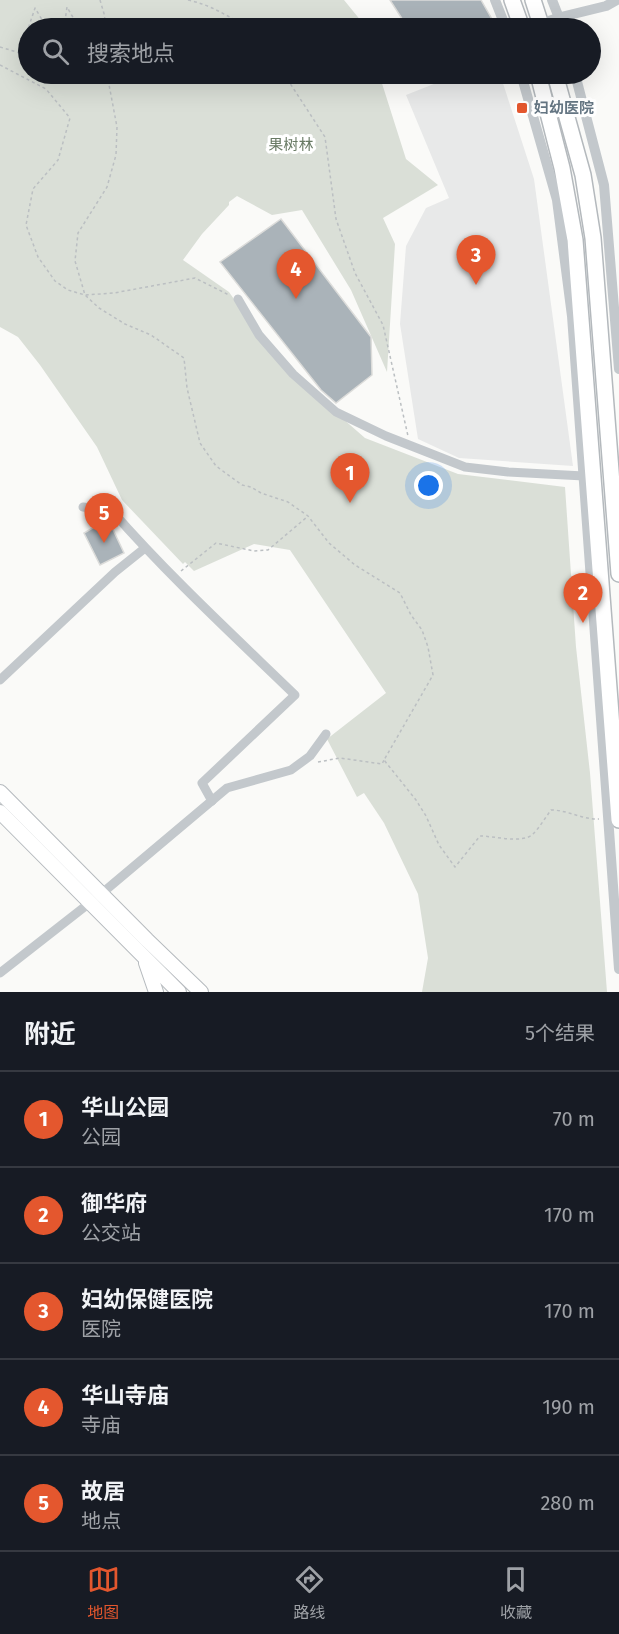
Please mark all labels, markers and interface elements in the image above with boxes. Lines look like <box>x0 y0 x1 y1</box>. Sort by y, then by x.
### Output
search box <box>18 18 601 84</box>
icon: search <box>39 35 72 68</box>
text: 搜索地点 <box>87 40 175 67</box>
place label: 妇幼医院 <box>534 99 594 117</box>
marker: 妇幼医院 <box>515 101 529 115</box>
park label: 果树林 <box>268 136 314 154</box>
pin: 3 <box>456 236 496 285</box>
pin: 4 <box>276 250 316 299</box>
pin: 1 <box>330 454 370 503</box>
your location <box>414 471 443 500</box>
pin: 5 <box>84 494 124 543</box>
pin: 2 <box>564 574 602 623</box>
text: 附近 <box>24 1019 76 1050</box>
text: 5个结果 <box>525 1021 595 1045</box>
text: 华山公园 <box>81 1094 169 1121</box>
text: 1 <box>39 1107 48 1131</box>
text: 70 m <box>553 1107 595 1131</box>
text: 公园 <box>81 1125 121 1149</box>
text: 御华府 <box>81 1190 147 1217</box>
text: 2 <box>38 1203 49 1227</box>
text: 170 m <box>544 1203 595 1227</box>
text: 公交站 <box>81 1221 141 1245</box>
text: 妇幼保健医院 <box>81 1286 213 1313</box>
text: 3 <box>38 1299 49 1323</box>
text: 170 m <box>544 1299 595 1323</box>
text: 医院 <box>81 1317 121 1341</box>
text: 华山寺庙 <box>81 1382 169 1409</box>
text: 4 <box>38 1395 49 1419</box>
text: 190 m <box>542 1395 595 1419</box>
text: 寺庙 <box>81 1413 121 1437</box>
text: 故居 <box>81 1478 125 1505</box>
text: 5 <box>38 1491 49 1515</box>
text: 280 m <box>540 1491 595 1515</box>
text: 地点 <box>81 1509 121 1533</box>
tab: 地图 <box>87 1563 120 1623</box>
tab: 路线 <box>293 1563 326 1623</box>
tab: 收藏 <box>499 1563 532 1623</box>

